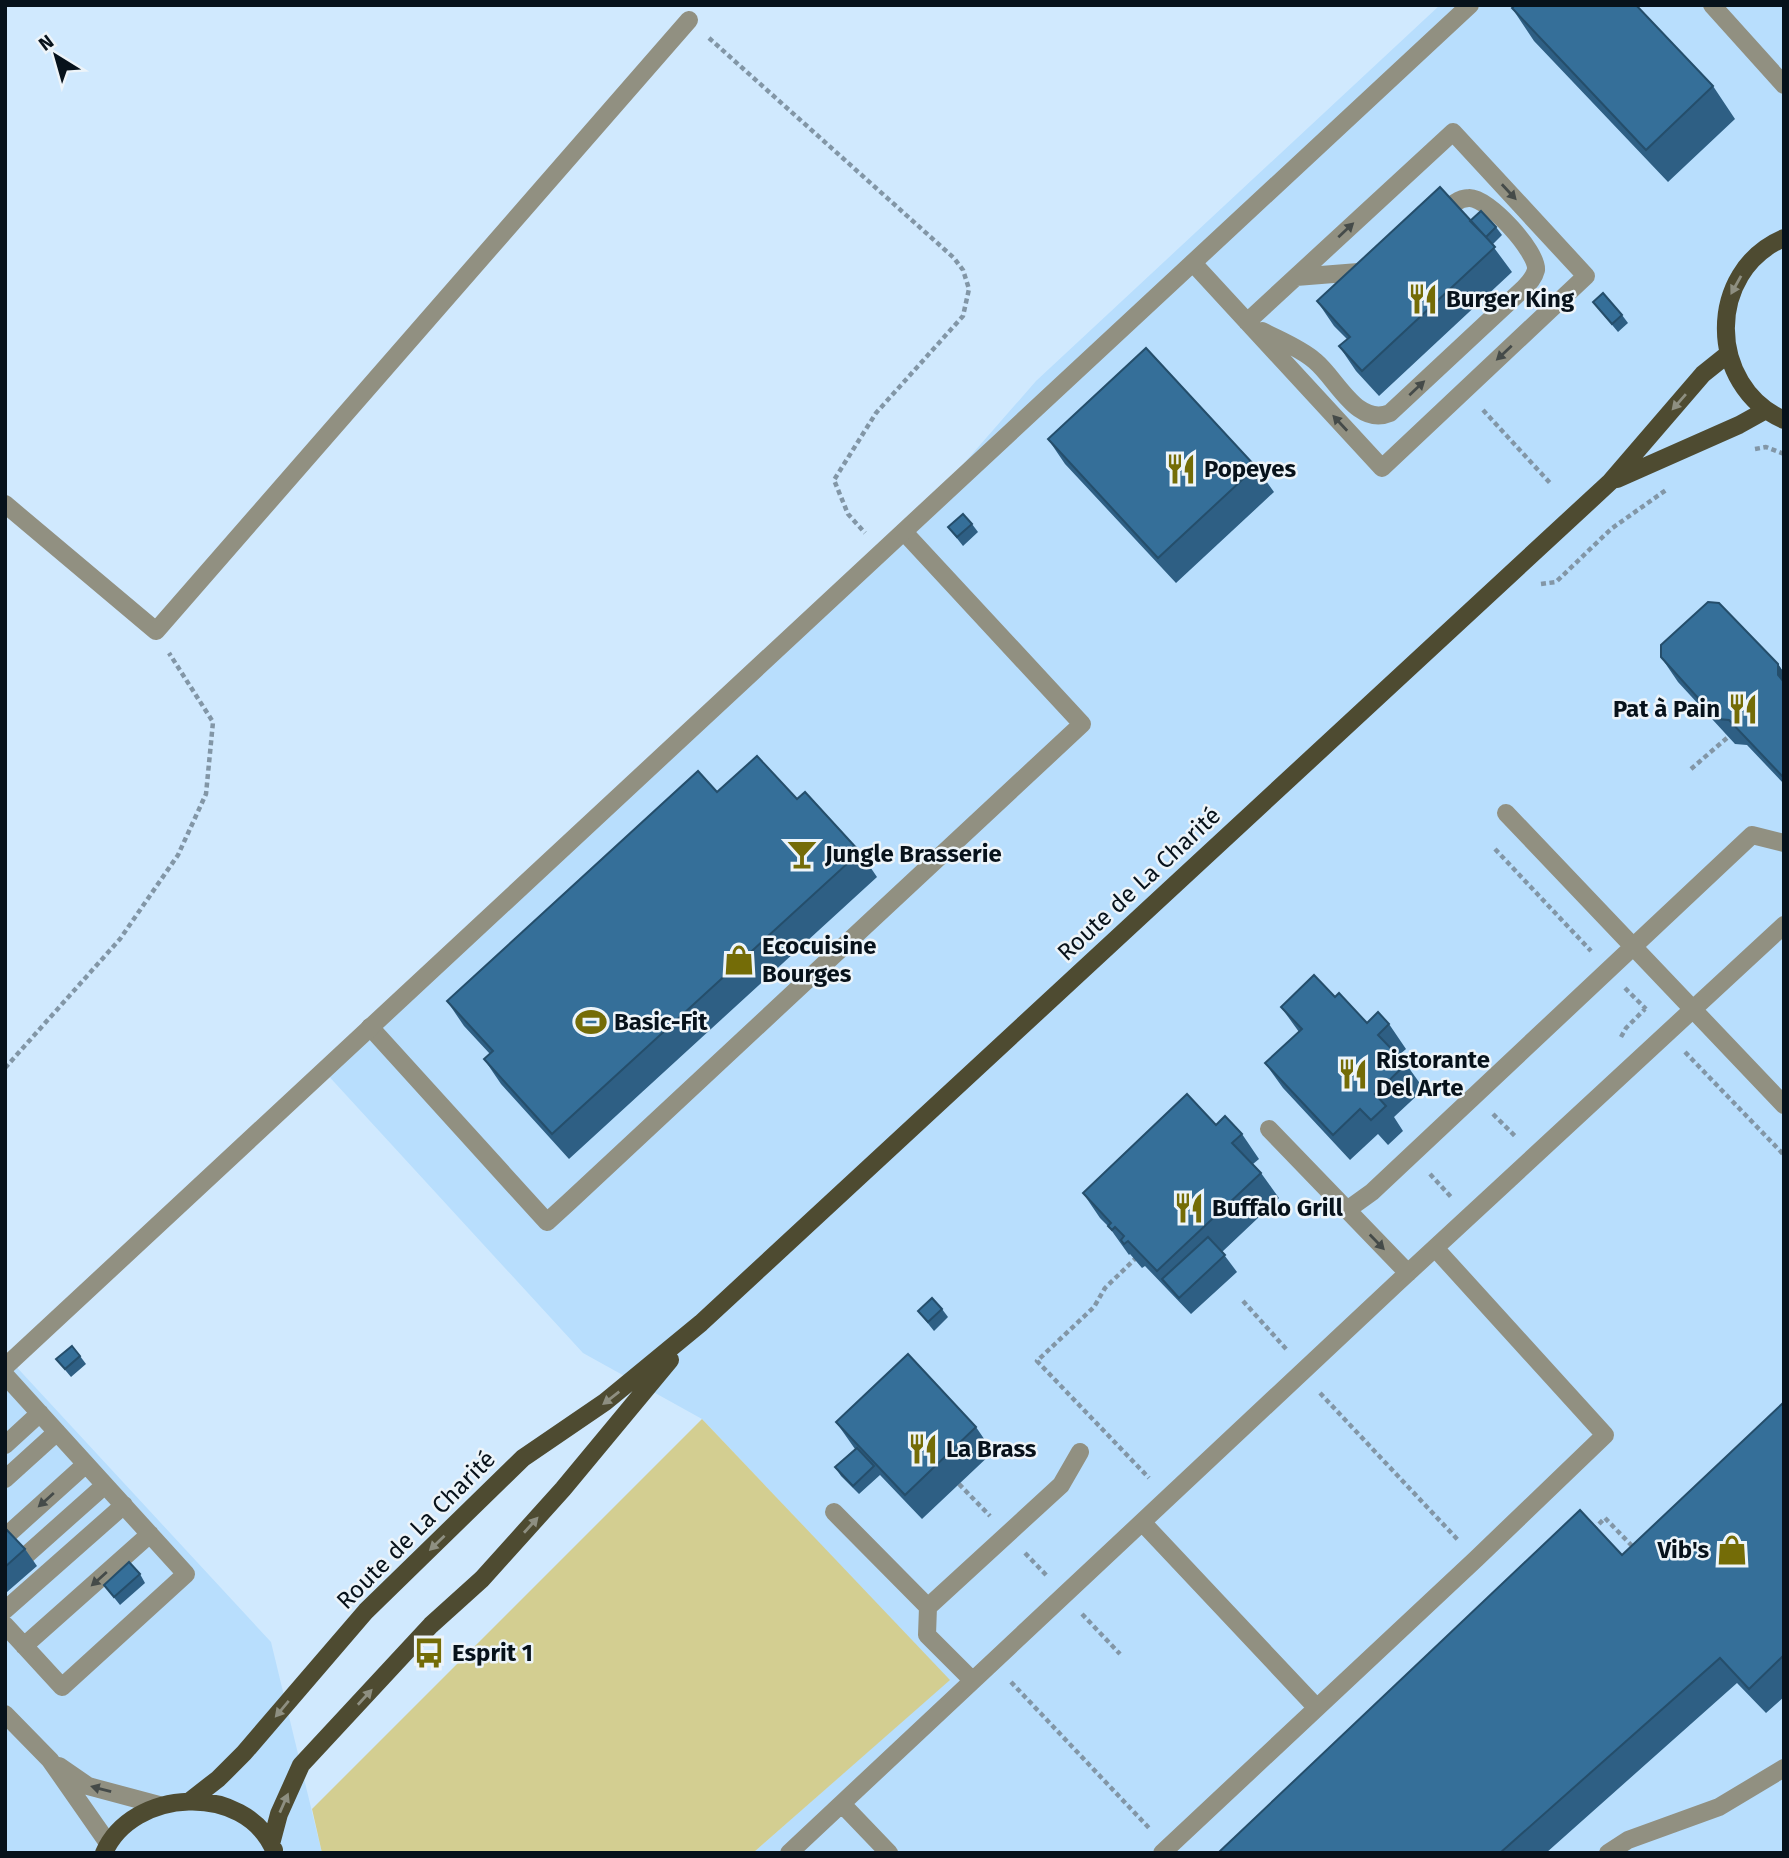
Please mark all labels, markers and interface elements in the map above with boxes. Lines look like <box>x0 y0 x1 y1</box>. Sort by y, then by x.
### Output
north arrow <box>21 21 91 91</box>
text: N <box>34 30 58 56</box>
one-way arrow <box>1500 183 1516 200</box>
one-way arrow <box>1337 222 1355 238</box>
one-way arrow <box>1730 275 1742 294</box>
restaurant icon: Burger King <box>1406 282 1440 316</box>
place label: Burger King <box>1446 285 1575 313</box>
one-way arrow <box>1495 345 1512 362</box>
one-way arrow <box>1408 380 1426 396</box>
one-way arrow <box>1672 393 1687 410</box>
one-way arrow <box>1333 415 1349 432</box>
restaurant icon: Popeyes <box>1164 452 1198 486</box>
place label: Popeyes <box>1204 455 1297 483</box>
restaurant icon: Pat à Pain <box>1726 692 1760 726</box>
place label: Pat à Pain <box>1613 695 1720 723</box>
street label: Route de La Charité <box>1052 801 1226 967</box>
bar icon: Jungle Brasserie <box>785 837 819 871</box>
place label: Jungle Brasserie <box>824 840 1002 868</box>
place label: Ecocuisine Bourges <box>762 932 876 988</box>
shop icon: Ecocuisine Bourges <box>722 943 756 977</box>
sports icon: Basic-Fit <box>574 1005 608 1039</box>
place label: Basic-Fit <box>614 1008 708 1036</box>
place label: Ristorante Del Arte <box>1376 1046 1490 1102</box>
restaurant icon: Ristorante Del Arte <box>1336 1057 1370 1091</box>
restaurant icon: Buffalo Grill <box>1172 1191 1206 1225</box>
place label: Buffalo Grill <box>1212 1194 1344 1222</box>
one-way arrow <box>1369 1233 1386 1250</box>
one-way arrow <box>602 1390 620 1404</box>
restaurant icon: La Brass <box>906 1432 940 1466</box>
place label: La Brass <box>946 1435 1037 1463</box>
street label: Route de La Charité <box>331 1445 501 1615</box>
one-way arrow <box>37 1492 54 1507</box>
one-way arrow <box>523 1516 539 1534</box>
shop icon: Vib's <box>1715 1533 1749 1567</box>
one-way arrow <box>428 1534 445 1551</box>
place label: Vib's <box>1656 1536 1709 1564</box>
one-way arrow <box>90 1571 108 1587</box>
bus stop icon: Esprit 1 <box>412 1636 446 1670</box>
place label: Esprit 1 <box>452 1639 533 1667</box>
one-way arrow <box>356 1689 372 1706</box>
one-way arrow <box>274 1700 290 1718</box>
one-way arrow <box>90 1783 112 1794</box>
one-way arrow <box>279 1793 290 1814</box>

